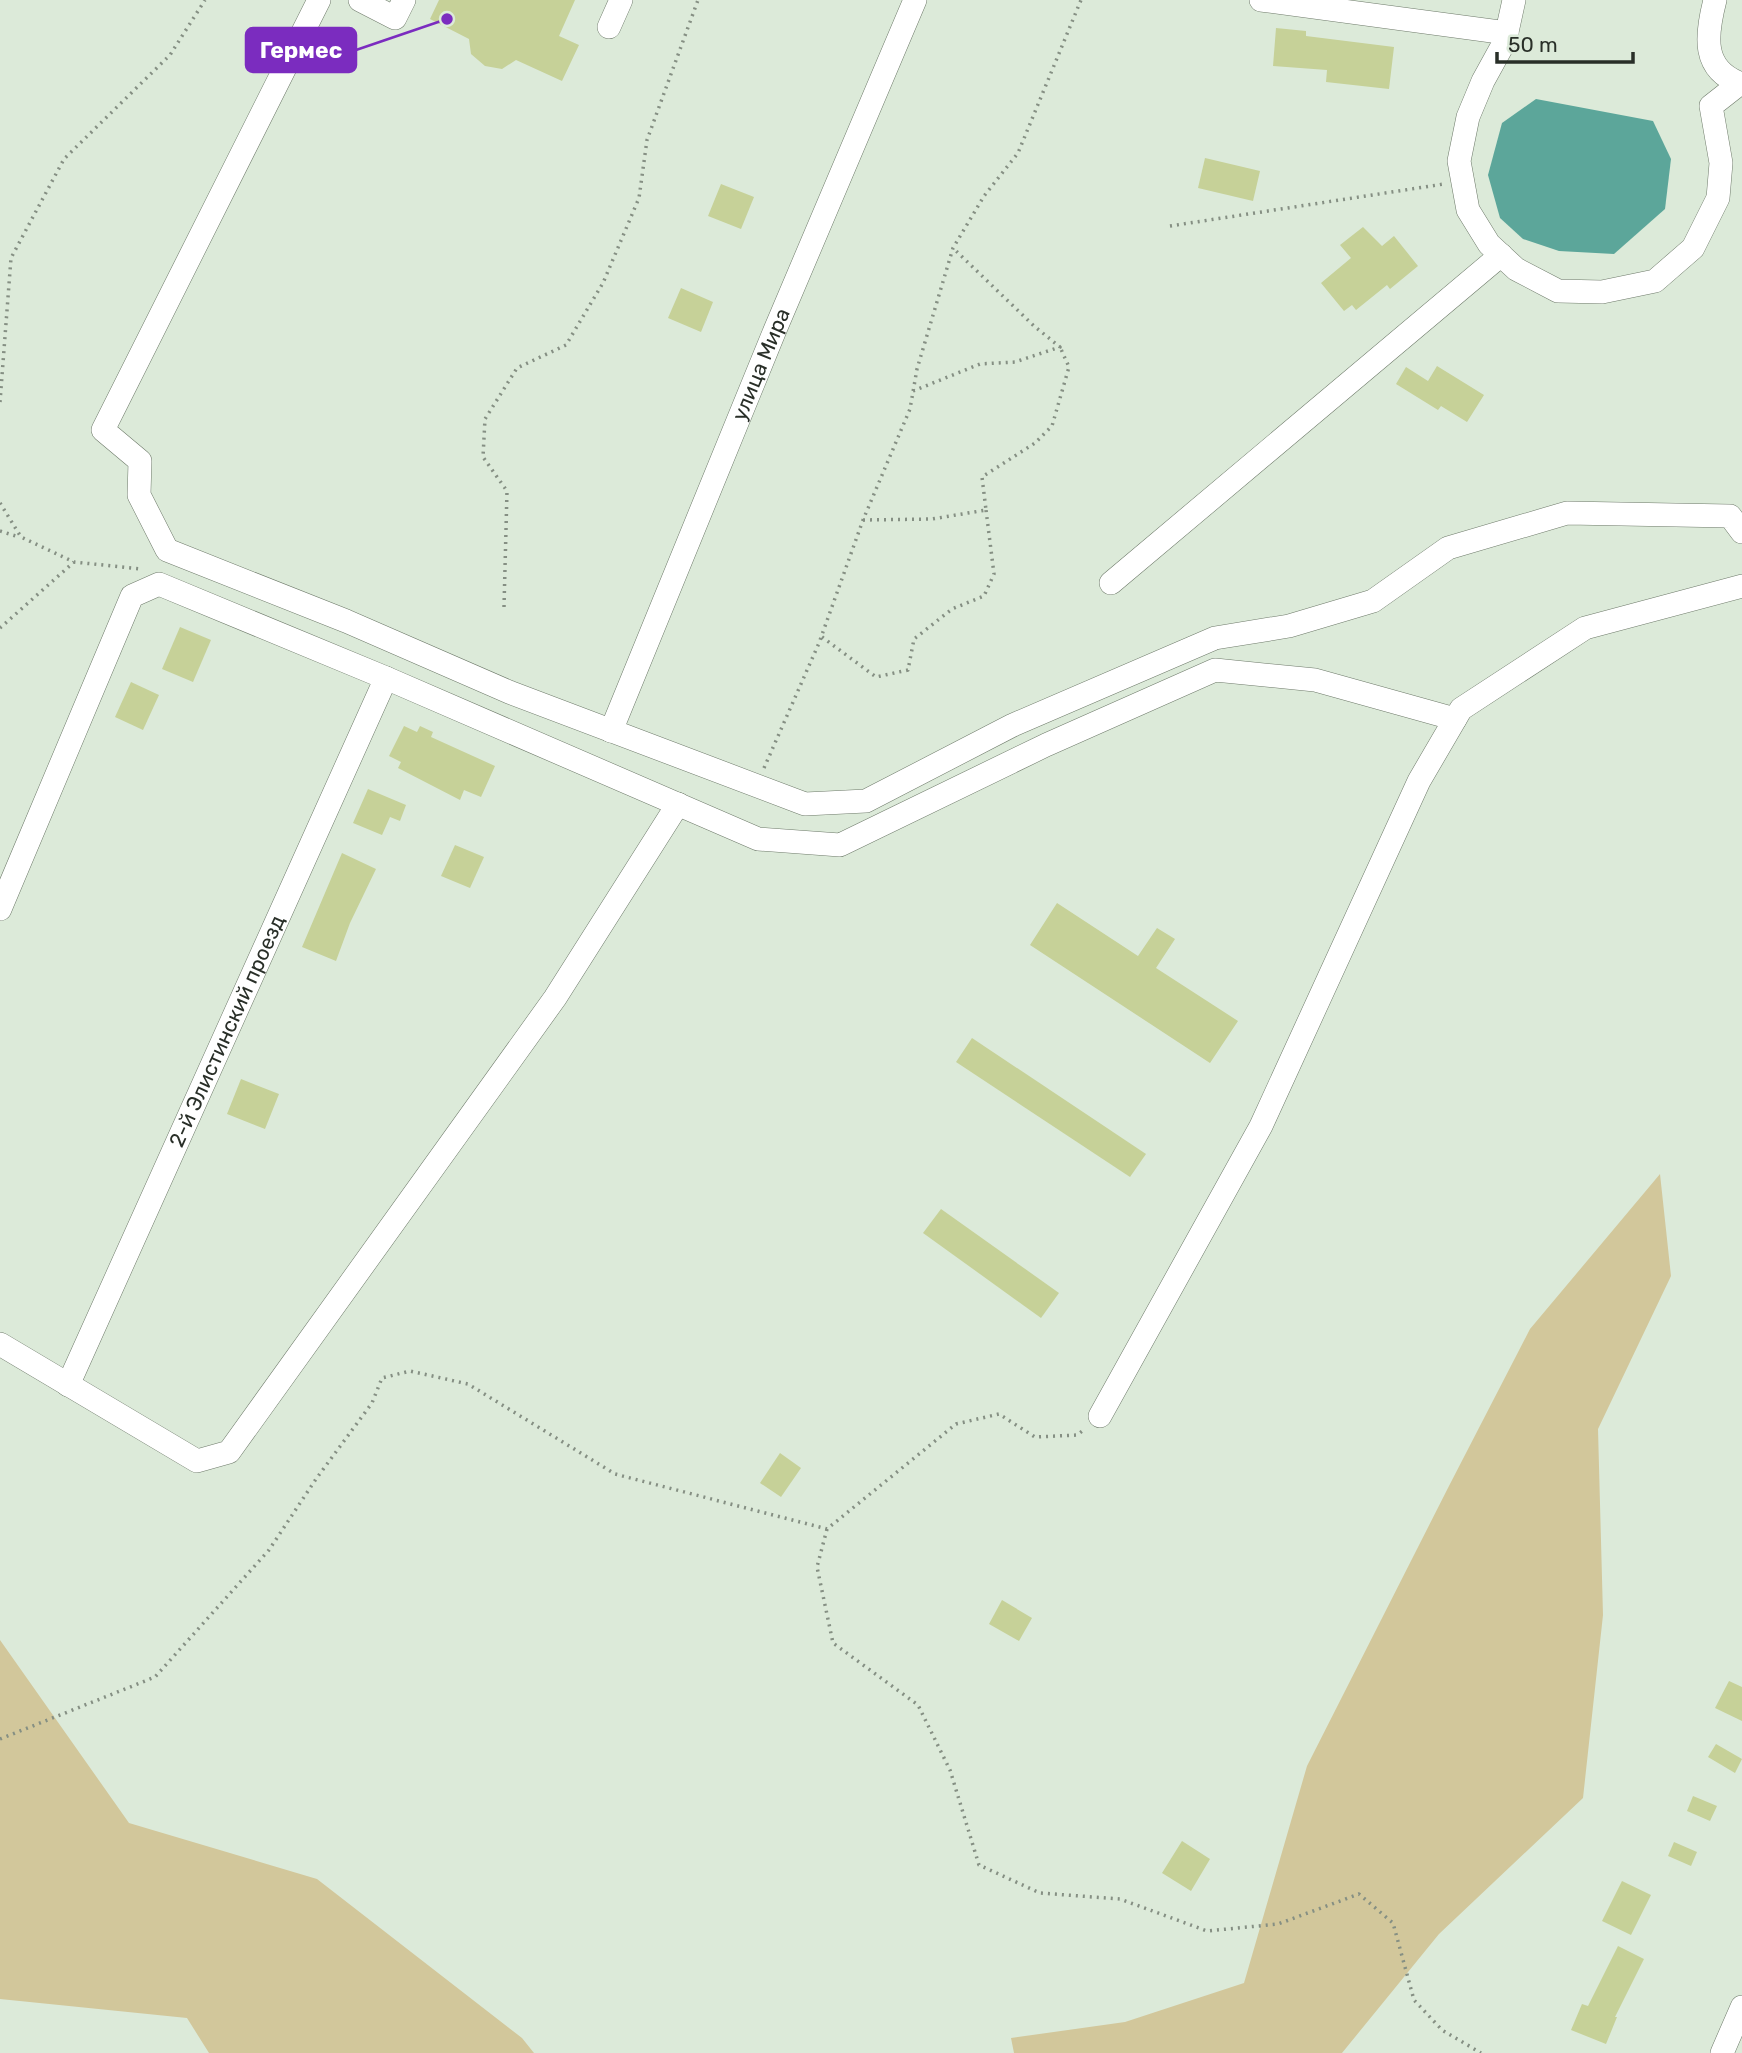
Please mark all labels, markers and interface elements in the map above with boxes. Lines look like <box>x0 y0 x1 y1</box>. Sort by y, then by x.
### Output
scale bar <box>1497 21 1634 65</box>
callout: Гермес <box>246 28 356 72</box>
text: 50 m <box>1508 32 1558 57</box>
text: Гермес <box>260 36 342 64</box>
street label: улица Мира <box>726 304 795 424</box>
street label: 2-й Элистинский проезд <box>164 911 290 1151</box>

